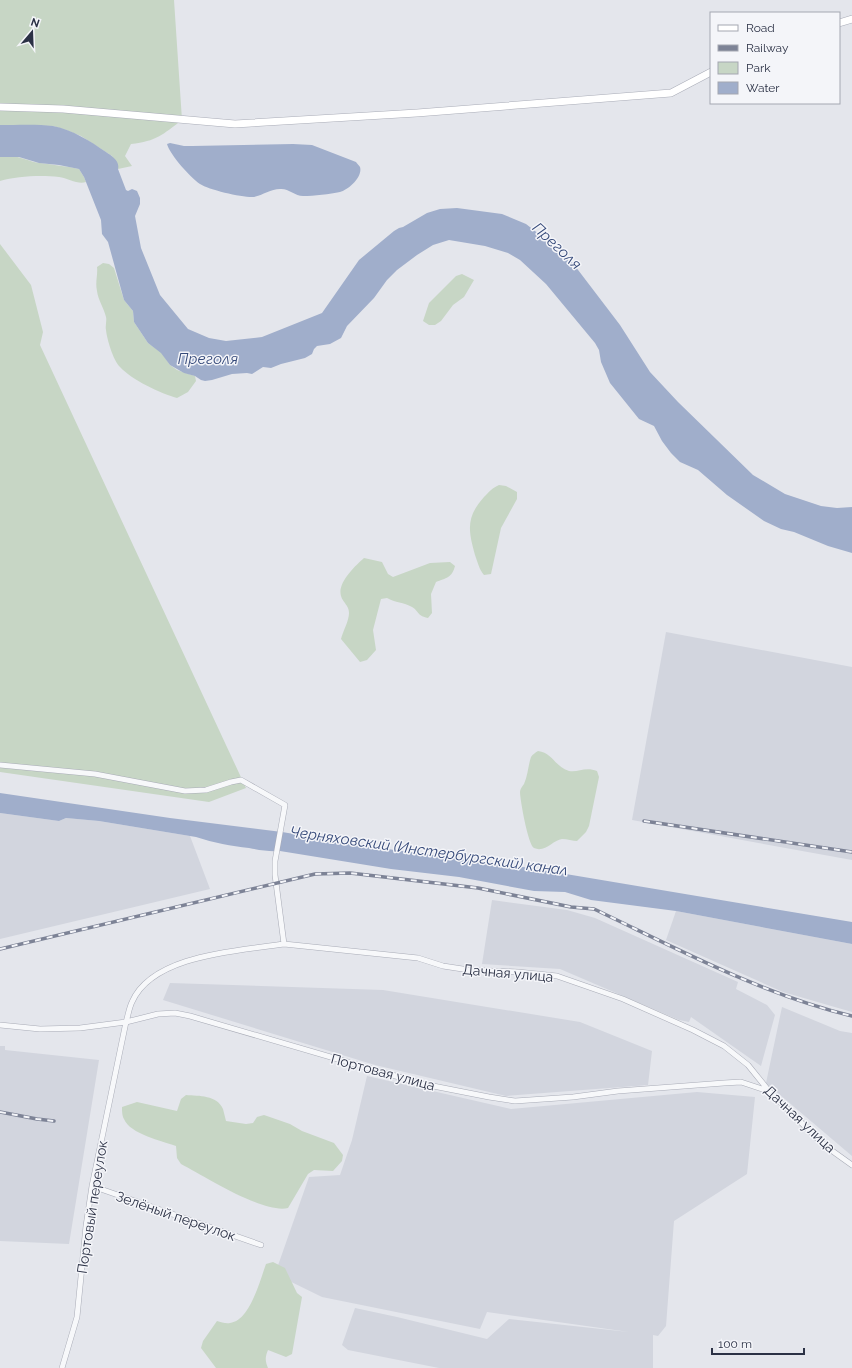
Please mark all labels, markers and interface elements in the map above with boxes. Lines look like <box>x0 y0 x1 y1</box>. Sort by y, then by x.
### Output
north arrow <box>12 12 52 52</box>
legend <box>710 12 840 104</box>
text: N <box>29 16 41 31</box>
text: Road <box>746 21 775 35</box>
text: Railway <box>746 41 789 55</box>
text: Park <box>746 61 771 75</box>
text: Water <box>746 81 780 95</box>
water label: Преголя <box>529 219 585 273</box>
water label: Преголя <box>178 350 238 368</box>
water label: Черняховский (Инстербургский) канал <box>289 823 569 879</box>
street label: Дачная улица <box>462 961 554 985</box>
street label: Портовая улица <box>329 1050 437 1094</box>
street label: Дачная улица <box>761 1082 839 1156</box>
street label: Портовый переулок <box>74 1139 110 1275</box>
street label: Зелёный переулок <box>114 1188 238 1244</box>
scale bar <box>712 1330 804 1356</box>
text: 100 m <box>718 1337 752 1351</box>

